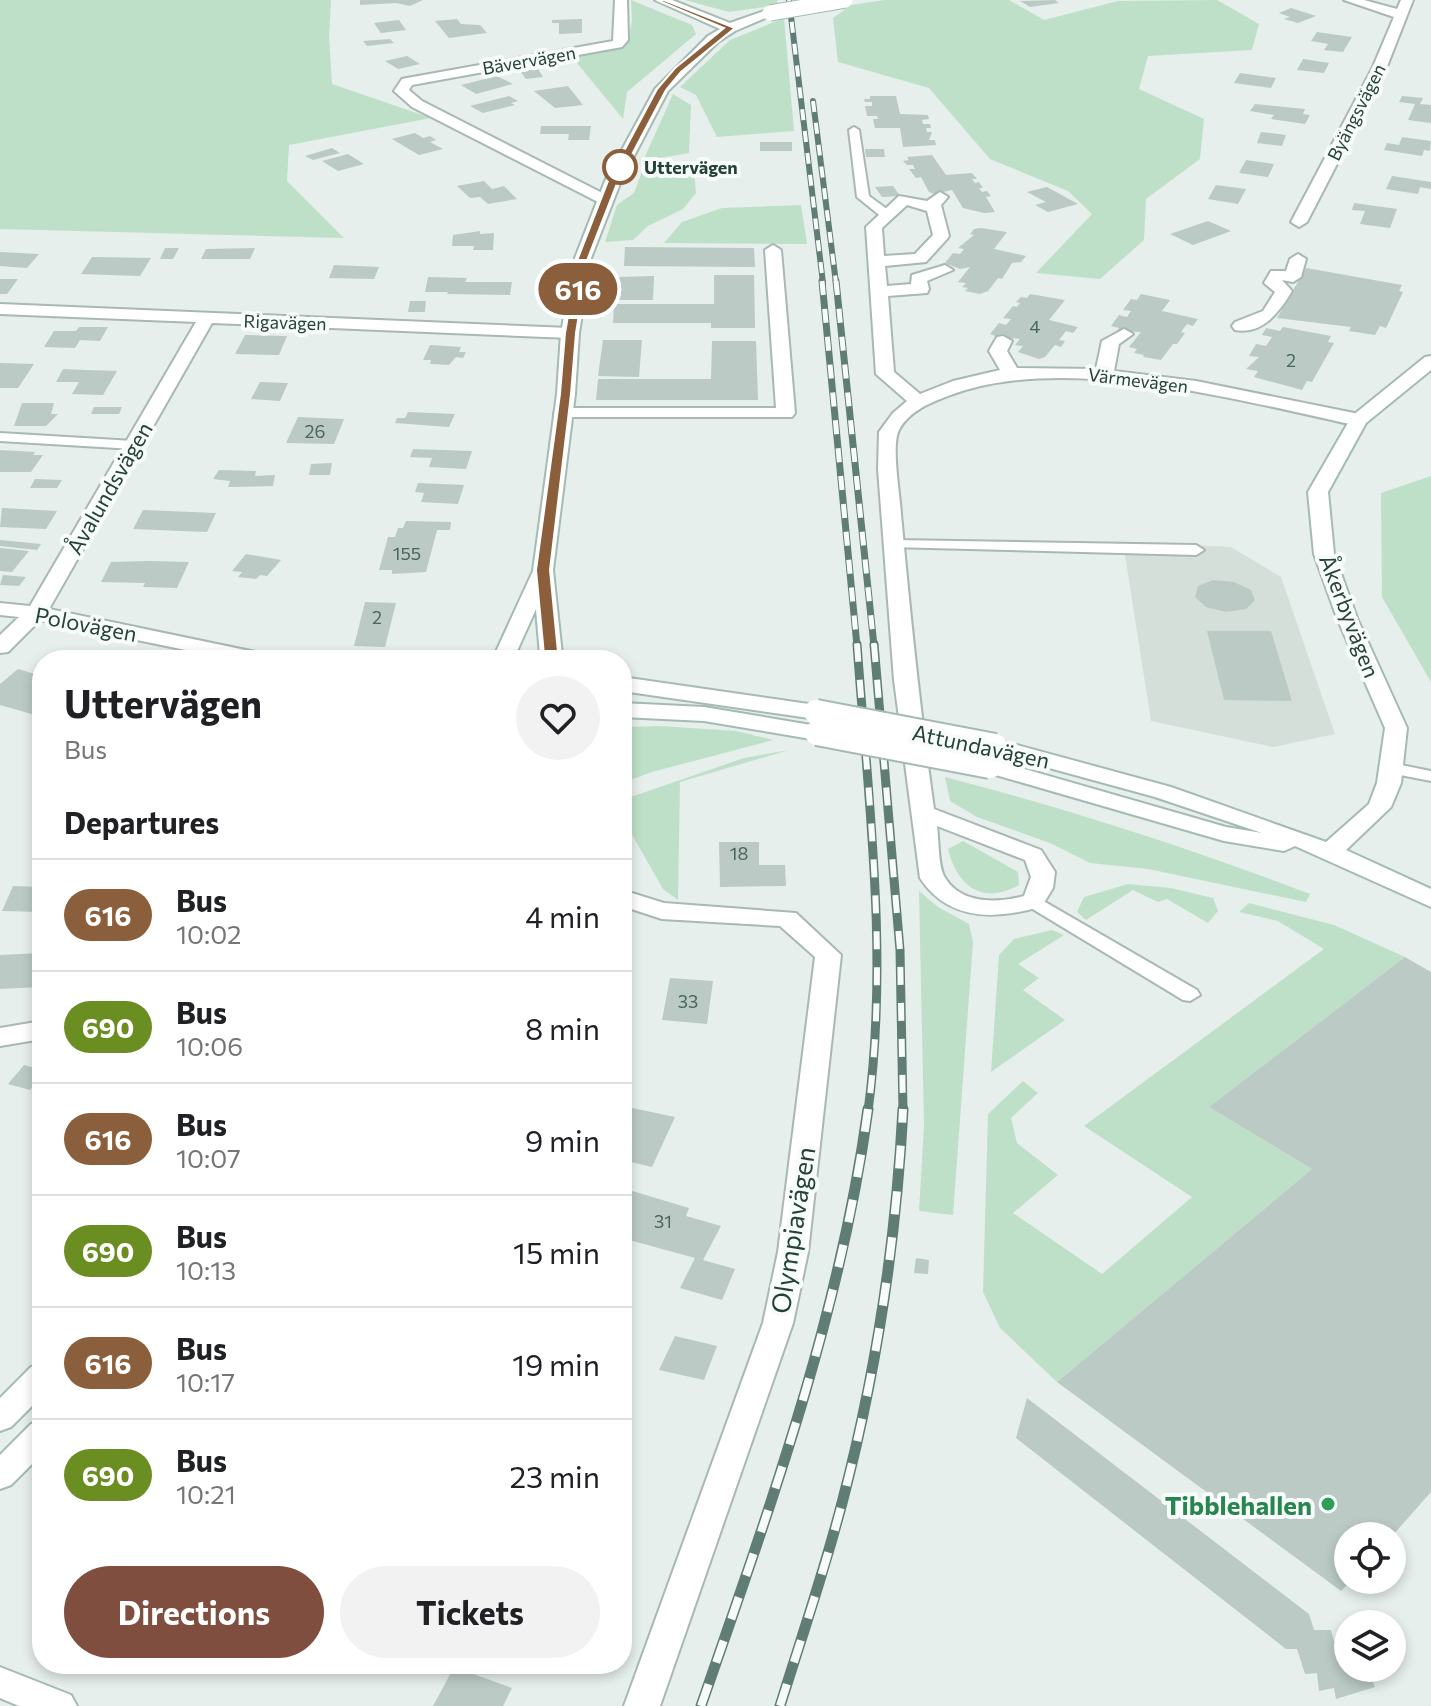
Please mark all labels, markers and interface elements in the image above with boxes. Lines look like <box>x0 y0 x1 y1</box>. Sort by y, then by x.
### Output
street label: Bävervägen <box>481 41 577 79</box>
street label: Byängsvägen <box>1322 60 1390 164</box>
marker: Uttervägen <box>603 150 637 184</box>
place label: Uttervägen <box>644 156 738 178</box>
line badge: 616 <box>532 263 624 315</box>
text: 616 <box>554 272 602 306</box>
street label: Rigavägen <box>243 310 327 334</box>
house number: 4 <box>1030 315 1041 337</box>
house number: 2 <box>1286 349 1296 371</box>
street label: Värmevägen <box>1087 363 1189 397</box>
street label: Åvalundsvägen <box>60 417 158 559</box>
house number: 26 <box>305 420 325 442</box>
house number: 155 <box>393 542 421 564</box>
street label: Åkerbyvägen <box>1314 551 1386 681</box>
street label: Polovägen <box>33 601 139 647</box>
house number: 2 <box>372 606 382 628</box>
button: heart <box>516 676 600 760</box>
text: Uttervägen <box>64 679 262 726</box>
street label: Attundavägen <box>910 718 1052 774</box>
text: Bus <box>64 733 107 764</box>
text: Departures <box>64 803 219 840</box>
house number: 18 <box>730 842 748 864</box>
text: Bus <box>176 881 227 918</box>
text: 4 min <box>525 897 600 934</box>
text: 616 <box>84 898 132 932</box>
text: 10:02 <box>176 918 242 949</box>
house number: 33 <box>678 990 698 1012</box>
text: Bus <box>176 993 227 1030</box>
text: 8 min <box>525 1009 600 1046</box>
text: 690 <box>82 1010 134 1044</box>
text: 10:06 <box>176 1030 243 1061</box>
text: Bus <box>176 1105 227 1142</box>
text: 9 min <box>525 1121 600 1158</box>
text: 616 <box>84 1122 132 1156</box>
text: 10:07 <box>176 1142 241 1173</box>
street label: Olympiavägen <box>764 1144 820 1316</box>
house number: 31 <box>654 1210 672 1232</box>
text: Bus <box>176 1217 227 1254</box>
text: 15 min <box>513 1233 600 1270</box>
text: 690 <box>82 1234 134 1268</box>
text: 10:13 <box>176 1254 236 1285</box>
text: Bus <box>176 1329 227 1366</box>
text: 19 min <box>512 1345 600 1382</box>
text: 616 <box>84 1346 132 1380</box>
text: 10:17 <box>176 1366 235 1397</box>
text: Bus <box>176 1441 227 1478</box>
text: 23 min <box>509 1457 600 1494</box>
text: 690 <box>82 1458 134 1492</box>
text: 10:21 <box>176 1478 236 1509</box>
place label: Tibblehallen <box>1165 1489 1312 1520</box>
marker: Tibblehallen <box>1319 1495 1337 1513</box>
map controls <box>1334 1522 1406 1682</box>
button: locate <box>1334 1522 1406 1594</box>
button: Directions <box>64 1566 324 1658</box>
button: Tickets <box>340 1566 600 1658</box>
button: layers <box>1334 1610 1406 1682</box>

